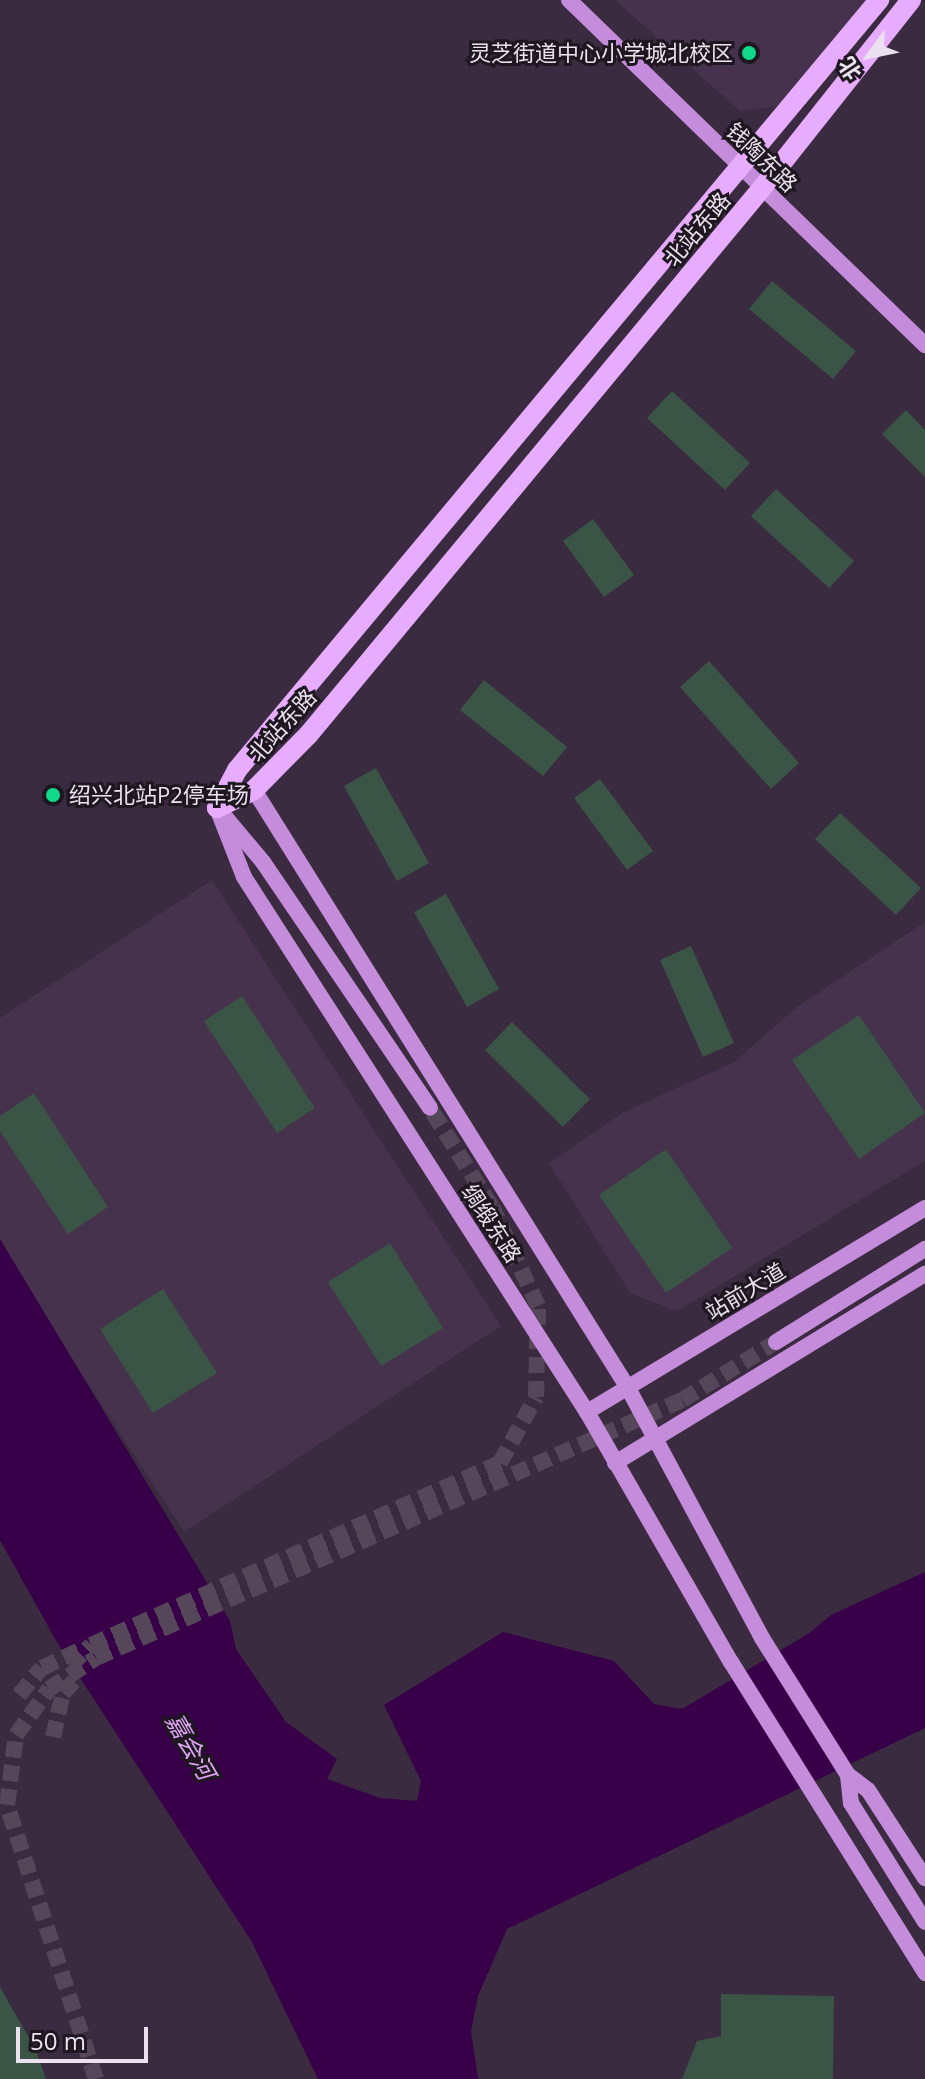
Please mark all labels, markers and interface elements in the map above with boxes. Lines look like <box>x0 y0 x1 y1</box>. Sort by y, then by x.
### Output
north arrow <box>829 16 909 96</box>
place label: 灵芝街道中心小学城北校区 <box>469 40 733 66</box>
marker: 灵芝街道中心小学城北校区 <box>740 44 758 62</box>
text: 北 <box>830 52 867 86</box>
street label: 钱陶东路 <box>721 117 803 197</box>
street label: 北站东路 <box>659 187 735 271</box>
street label: 北站东路 <box>243 683 321 767</box>
place label: 绍兴北站P2停车场 <box>69 782 249 808</box>
marker: 绍兴北站P2停车场 <box>44 786 62 804</box>
street label: 绸缎东路 <box>457 1179 527 1267</box>
street label: 站前大道 <box>700 1257 790 1325</box>
water label: 嘉会河 <box>161 1708 221 1784</box>
scale bar <box>20 2011 152 2061</box>
text: 50 m <box>30 2024 86 2057</box>

